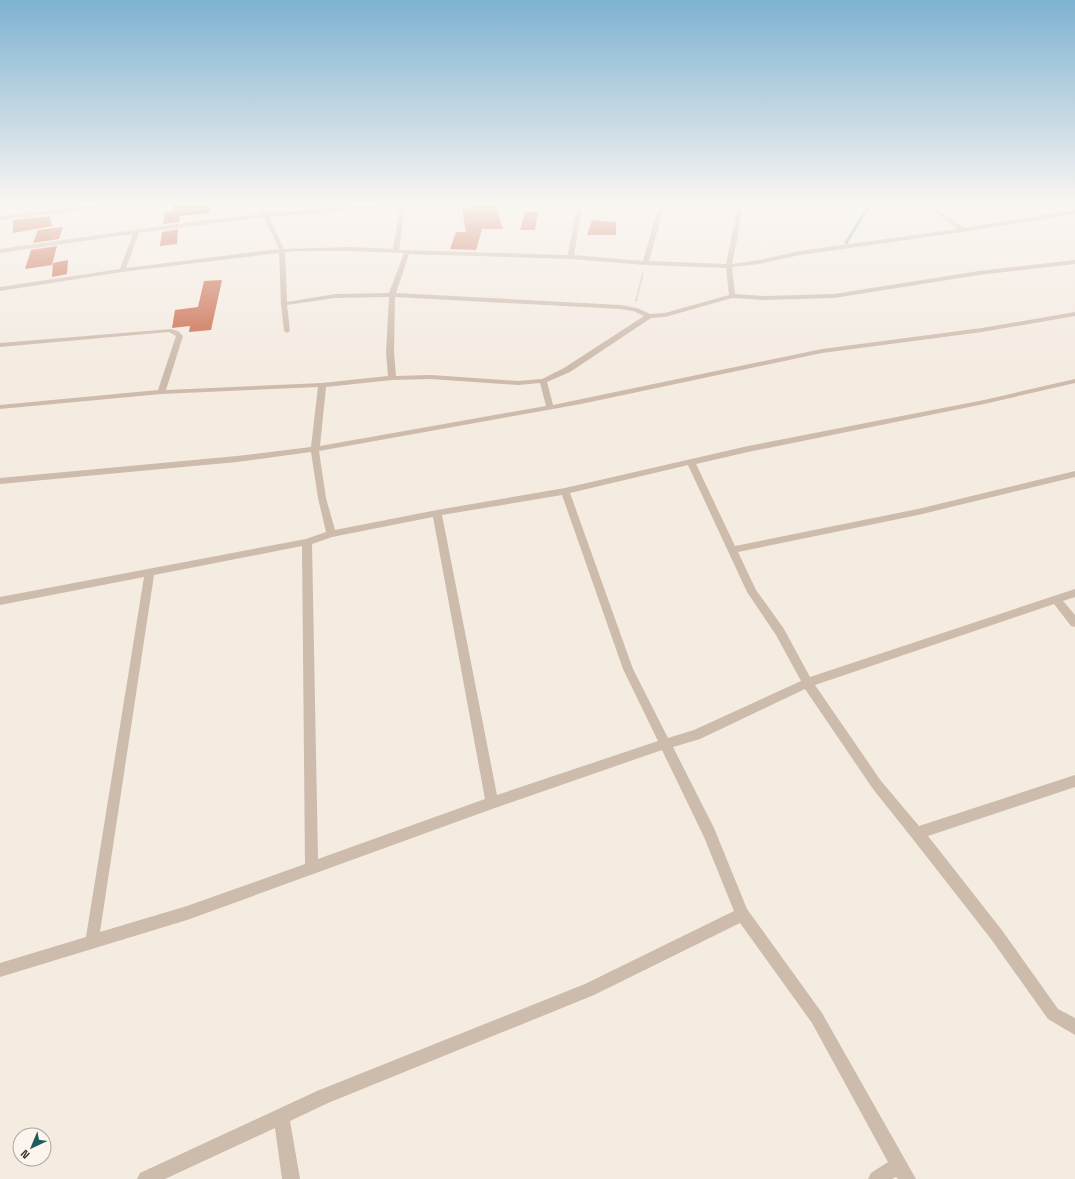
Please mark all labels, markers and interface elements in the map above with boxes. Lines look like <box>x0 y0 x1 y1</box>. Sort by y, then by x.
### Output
north arrow <box>12 1127 52 1167</box>
text: N <box>18 1147 33 1162</box>

